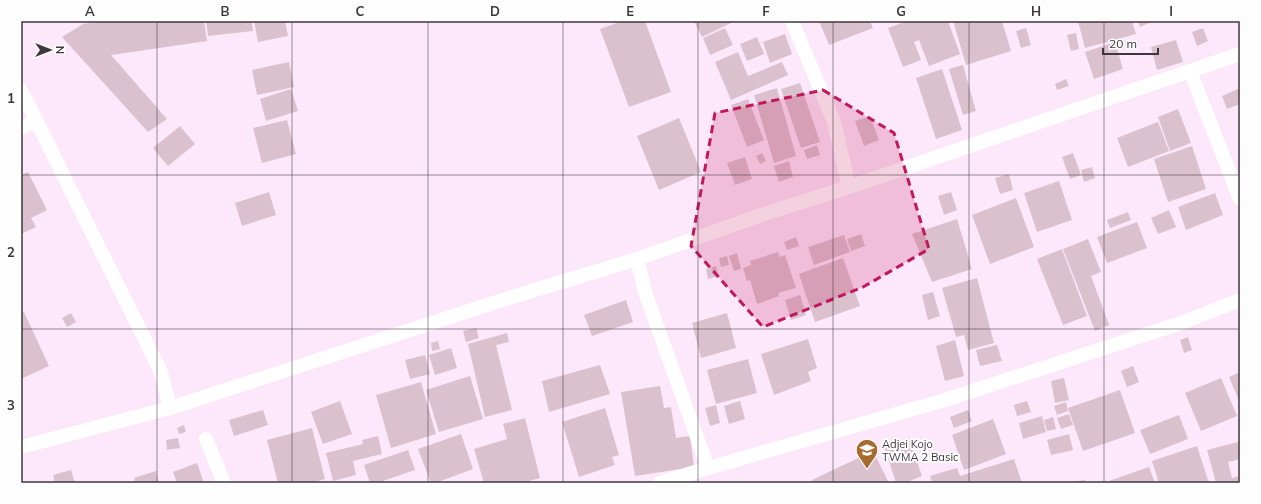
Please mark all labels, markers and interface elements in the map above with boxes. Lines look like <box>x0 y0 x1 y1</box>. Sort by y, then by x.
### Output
text: A <box>85 3 95 19</box>
text: B <box>221 3 230 19</box>
text: C <box>356 3 365 19</box>
text: D <box>490 3 500 19</box>
text: E <box>626 3 634 19</box>
text: F <box>762 3 770 19</box>
text: G <box>896 3 906 19</box>
text: H <box>1031 3 1041 19</box>
text: I <box>1169 3 1173 19</box>
north arrow <box>30 30 70 70</box>
scale bar <box>1103 30 1158 56</box>
text: 20 m <box>1109 36 1137 51</box>
text: N <box>53 46 67 54</box>
text: 1 <box>7 90 15 106</box>
text: 2 <box>7 244 15 260</box>
text: 3 <box>7 397 15 413</box>
school or university icon: Adjei Kojo TWMA 2 Basic <box>854 437 880 470</box>
place label: Adjei Kojo TWMA 2 Basic <box>882 437 959 464</box>

